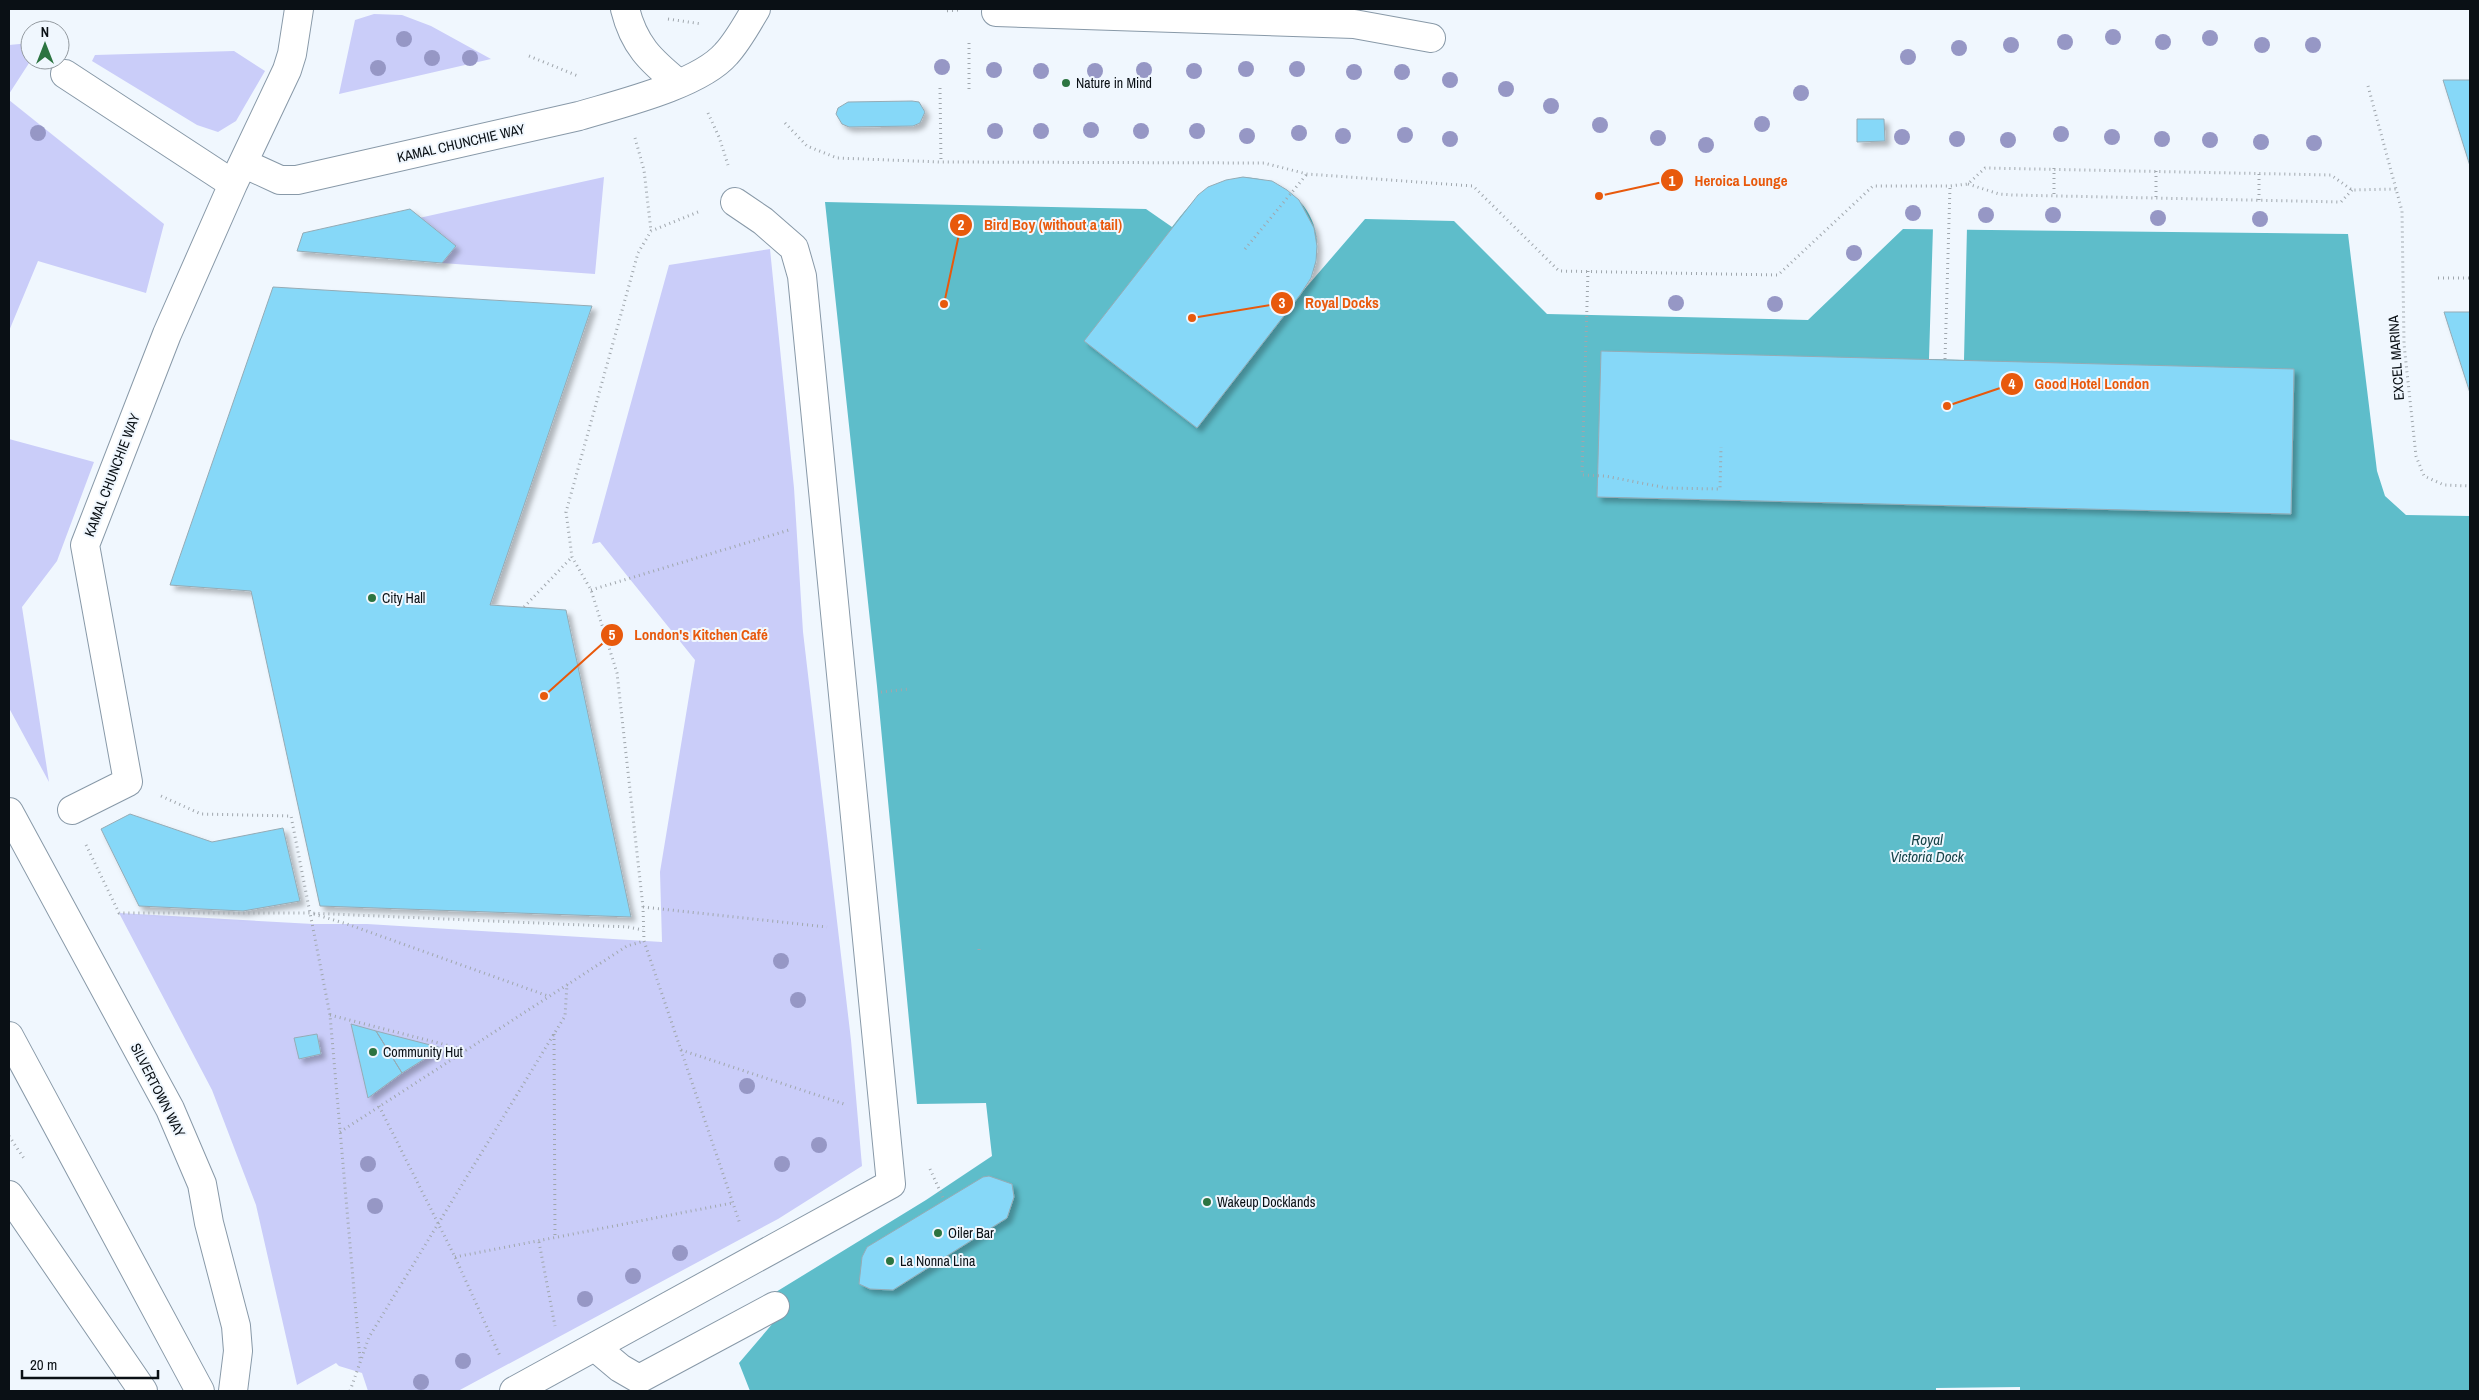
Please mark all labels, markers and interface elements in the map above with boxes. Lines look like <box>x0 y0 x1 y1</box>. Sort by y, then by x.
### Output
north arrow <box>20 20 70 70</box>
text: N <box>41 23 49 41</box>
place label: Nature in Mind <box>1076 74 1152 92</box>
marker: Nature in Mind <box>1060 77 1072 89</box>
street label: KAMAL CHUNCHIE WAY <box>395 119 527 166</box>
callout: Heroica Lounge <box>1659 165 1797 195</box>
text: 1 <box>1669 170 1676 191</box>
text: Heroica Lounge <box>1695 170 1788 191</box>
callout: Bird Boy (without a tail) <box>949 210 1132 240</box>
text: 2 <box>958 214 965 235</box>
text: Bird Boy (without a tail) <box>984 214 1122 235</box>
callout: Royal Docks <box>1270 288 1388 318</box>
text: 3 <box>1279 292 1286 313</box>
text: Royal Docks <box>1305 292 1379 313</box>
street label: EXCEL MARINA <box>2384 315 2408 401</box>
callout: Good Hotel London <box>2000 369 2159 399</box>
text: 4 <box>2009 373 2016 394</box>
text: Good Hotel London <box>2035 373 2149 394</box>
street label: KAMAL CHUNCHIE WAY <box>80 411 144 539</box>
place label: City Hall <box>382 589 425 607</box>
marker: City Hall <box>366 592 378 604</box>
callout: London's Kitchen Café <box>600 620 778 650</box>
text: 5 <box>609 624 616 645</box>
text: London's Kitchen Café <box>634 624 768 645</box>
water label: Royal Victoria Dock <box>1890 829 1965 867</box>
street label: SILVERTOWN WAY <box>127 1040 189 1140</box>
place label: Community Hut <box>383 1043 463 1061</box>
marker: Community Hut <box>367 1046 379 1058</box>
place label: Wakeup Docklands <box>1217 1193 1316 1211</box>
marker: Wakeup Docklands <box>1201 1196 1213 1208</box>
place label: Oiler Bar <box>948 1224 994 1242</box>
marker: Oiler Bar <box>932 1227 944 1239</box>
place label: La Nonna Lina <box>900 1252 976 1270</box>
marker: La Nonna Lina <box>884 1255 896 1267</box>
scale bar <box>22 1348 159 1380</box>
text: 20 m <box>30 1354 57 1375</box>

